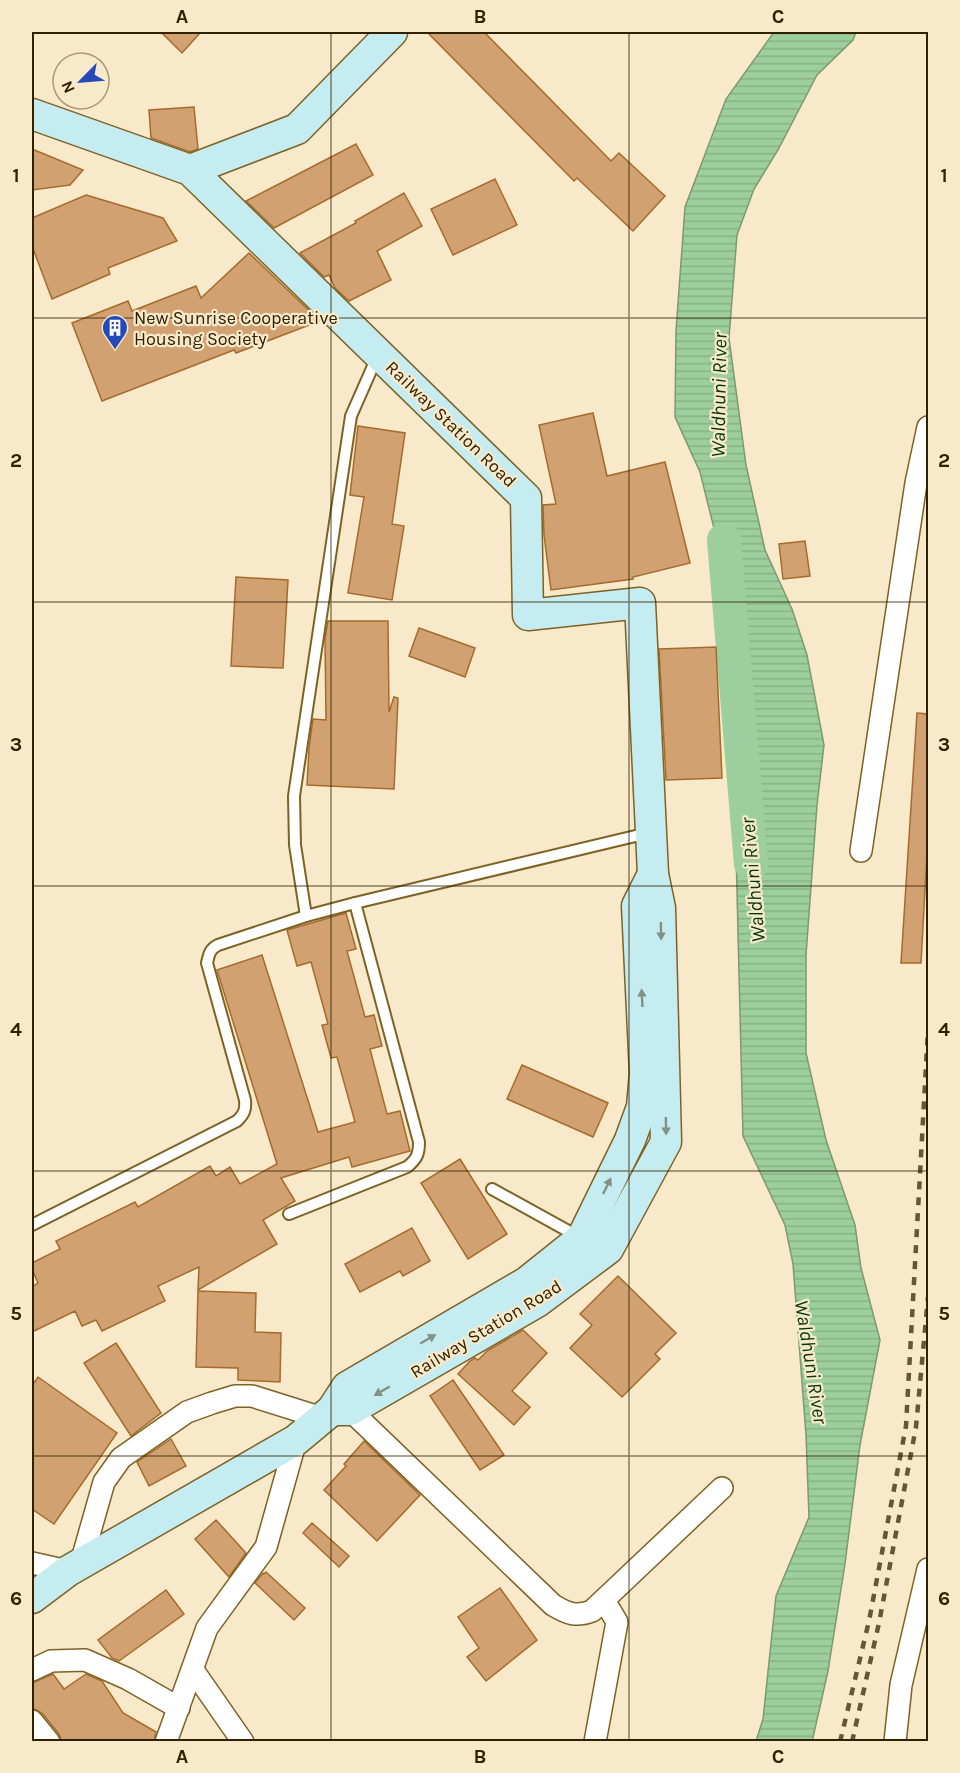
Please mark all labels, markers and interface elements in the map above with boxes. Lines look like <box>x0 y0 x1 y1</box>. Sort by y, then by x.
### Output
text: A <box>176 5 189 28</box>
text: B <box>474 5 486 28</box>
text: C <box>772 5 784 28</box>
north arrow <box>51 51 111 111</box>
text: N <box>57 78 79 96</box>
text: 1 <box>12 164 20 187</box>
text: 1 <box>940 164 948 187</box>
place label: New Sunrise Cooperative Housing Society <box>134 307 338 350</box>
building icon: New Sunrise Cooperative Housing Society <box>100 313 130 351</box>
water label: Waldhuni River <box>706 331 732 458</box>
street label: Railway Station Road <box>381 356 521 492</box>
text: 2 <box>10 449 22 472</box>
text: 2 <box>938 449 950 472</box>
text: 3 <box>10 733 22 756</box>
text: 3 <box>938 733 950 756</box>
water label: Waldhuni River <box>736 815 770 943</box>
one-way arrow <box>656 922 666 941</box>
one-way arrow <box>637 989 646 1008</box>
text: 4 <box>10 1018 22 1041</box>
text: 4 <box>938 1018 950 1041</box>
one-way arrow <box>661 1117 671 1136</box>
one-way arrow <box>603 1177 612 1194</box>
street label: Railway Station Road <box>406 1275 566 1383</box>
water label: Waldhuni River <box>790 1298 832 1427</box>
text: 5 <box>10 1302 22 1325</box>
text: 5 <box>938 1302 950 1325</box>
one-way arrow <box>420 1334 436 1345</box>
one-way arrow <box>374 1386 390 1397</box>
text: 6 <box>10 1587 22 1610</box>
text: 6 <box>938 1587 950 1610</box>
text: A <box>176 1745 189 1768</box>
text: B <box>474 1745 486 1768</box>
text: C <box>772 1745 784 1768</box>

